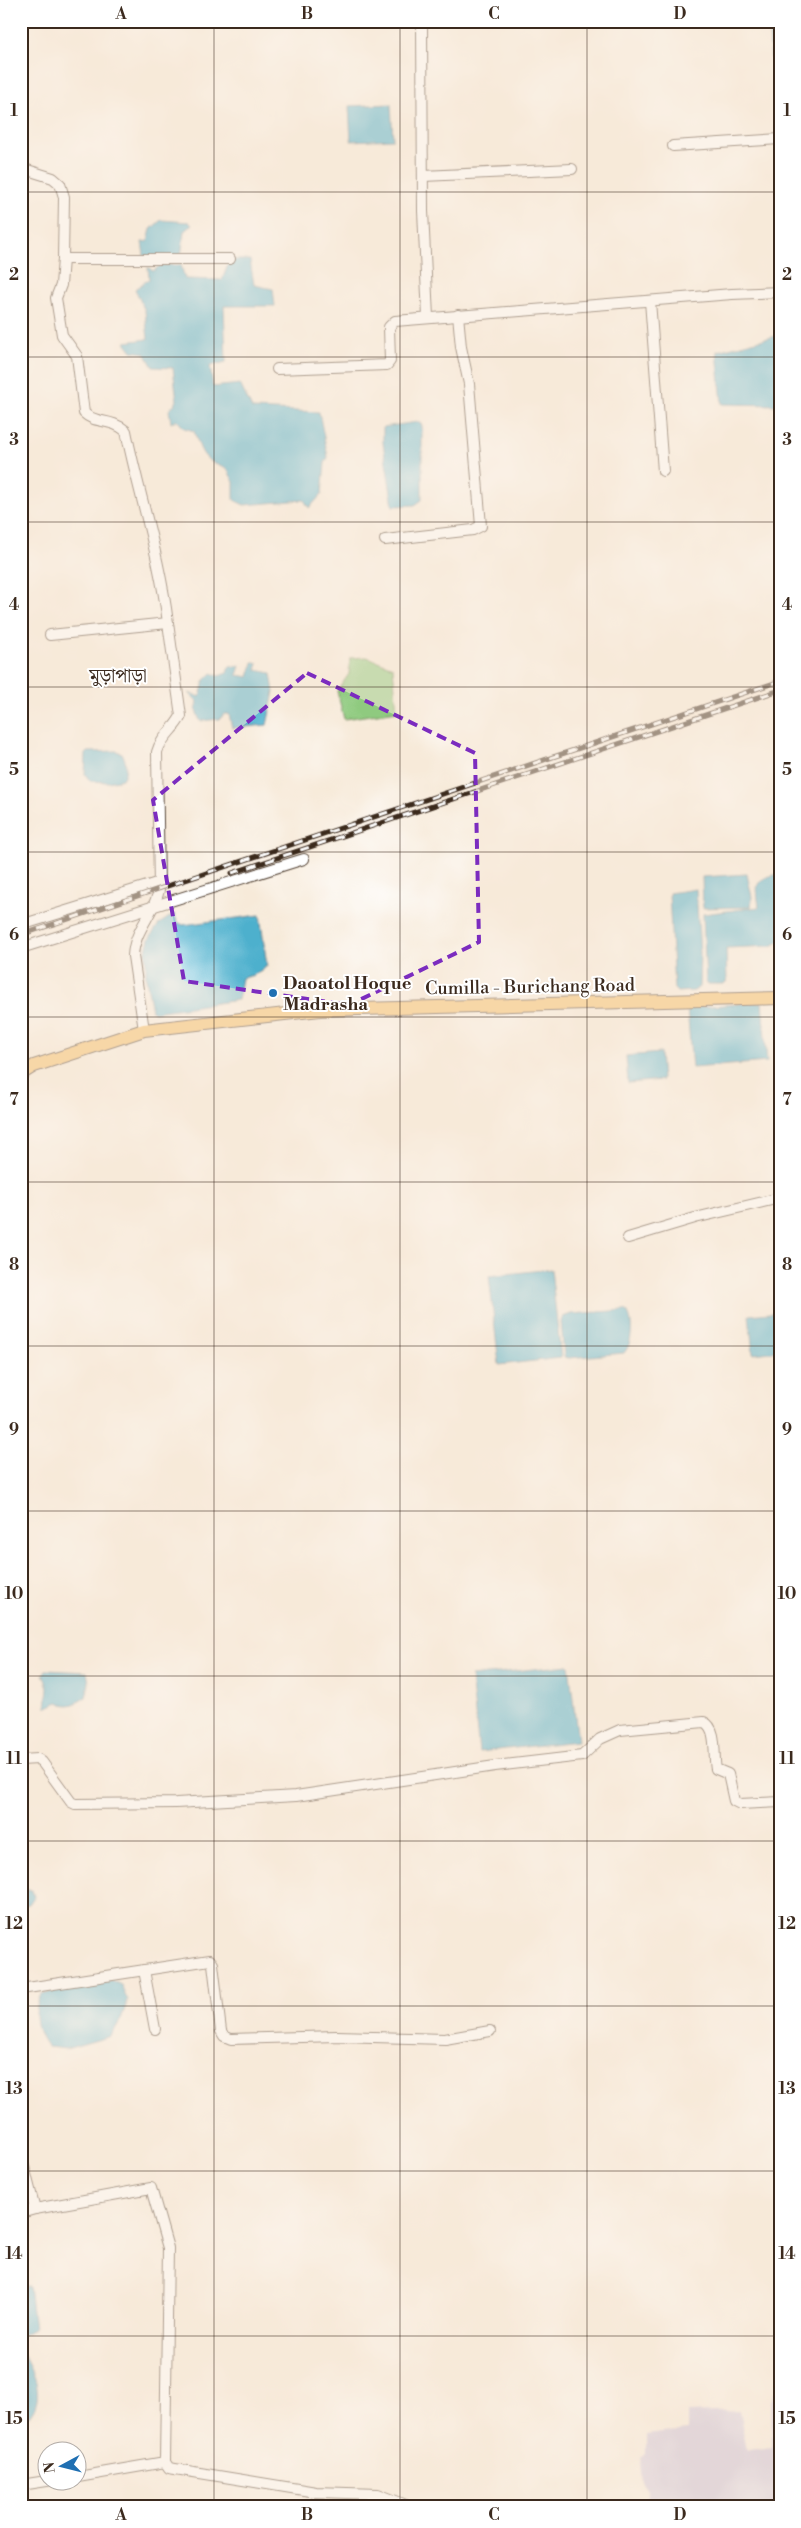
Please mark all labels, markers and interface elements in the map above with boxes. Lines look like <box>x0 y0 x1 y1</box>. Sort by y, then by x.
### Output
text: A <box>114 4 127 24</box>
text: B <box>301 4 313 24</box>
text: C <box>488 4 500 24</box>
text: D <box>674 4 687 24</box>
text: 1 <box>10 101 18 121</box>
text: 1 <box>783 101 791 121</box>
text: 2 <box>9 265 19 285</box>
text: 2 <box>782 265 792 285</box>
text: 3 <box>9 430 19 450</box>
text: 3 <box>782 430 792 450</box>
text: 4 <box>9 595 20 615</box>
text: 4 <box>782 595 793 615</box>
district label: মুড়াপাড়া <box>88 664 147 688</box>
text: 5 <box>9 760 19 780</box>
text: 5 <box>782 760 792 780</box>
text: 6 <box>9 925 19 945</box>
text: 6 <box>782 925 792 945</box>
place label: Daoatol Hoque Madrasha <box>283 972 412 1016</box>
street label: Cumilla - Burichang Road <box>425 974 636 1000</box>
marker: Daoatol Hoque Madrasha <box>267 987 279 999</box>
text: 7 <box>9 1090 19 1110</box>
text: 7 <box>782 1090 792 1110</box>
text: 8 <box>9 1255 19 1275</box>
text: 8 <box>782 1255 792 1275</box>
text: 9 <box>9 1420 19 1440</box>
text: 9 <box>782 1420 792 1440</box>
text: 10 <box>5 1584 23 1604</box>
text: 10 <box>778 1584 796 1604</box>
text: 11 <box>6 1749 22 1769</box>
text: 11 <box>779 1749 795 1769</box>
text: 12 <box>5 1914 23 1934</box>
text: 12 <box>778 1914 796 1934</box>
text: 13 <box>5 2079 23 2099</box>
text: 13 <box>778 2079 796 2099</box>
text: 14 <box>5 2244 23 2264</box>
text: 14 <box>778 2244 796 2264</box>
text: 15 <box>5 2409 23 2429</box>
text: 15 <box>778 2409 796 2429</box>
north arrow <box>38 2440 88 2490</box>
text: N <box>40 2461 60 2474</box>
text: A <box>114 2505 127 2525</box>
text: B <box>301 2505 313 2525</box>
text: C <box>488 2505 500 2525</box>
text: D <box>674 2505 687 2525</box>

